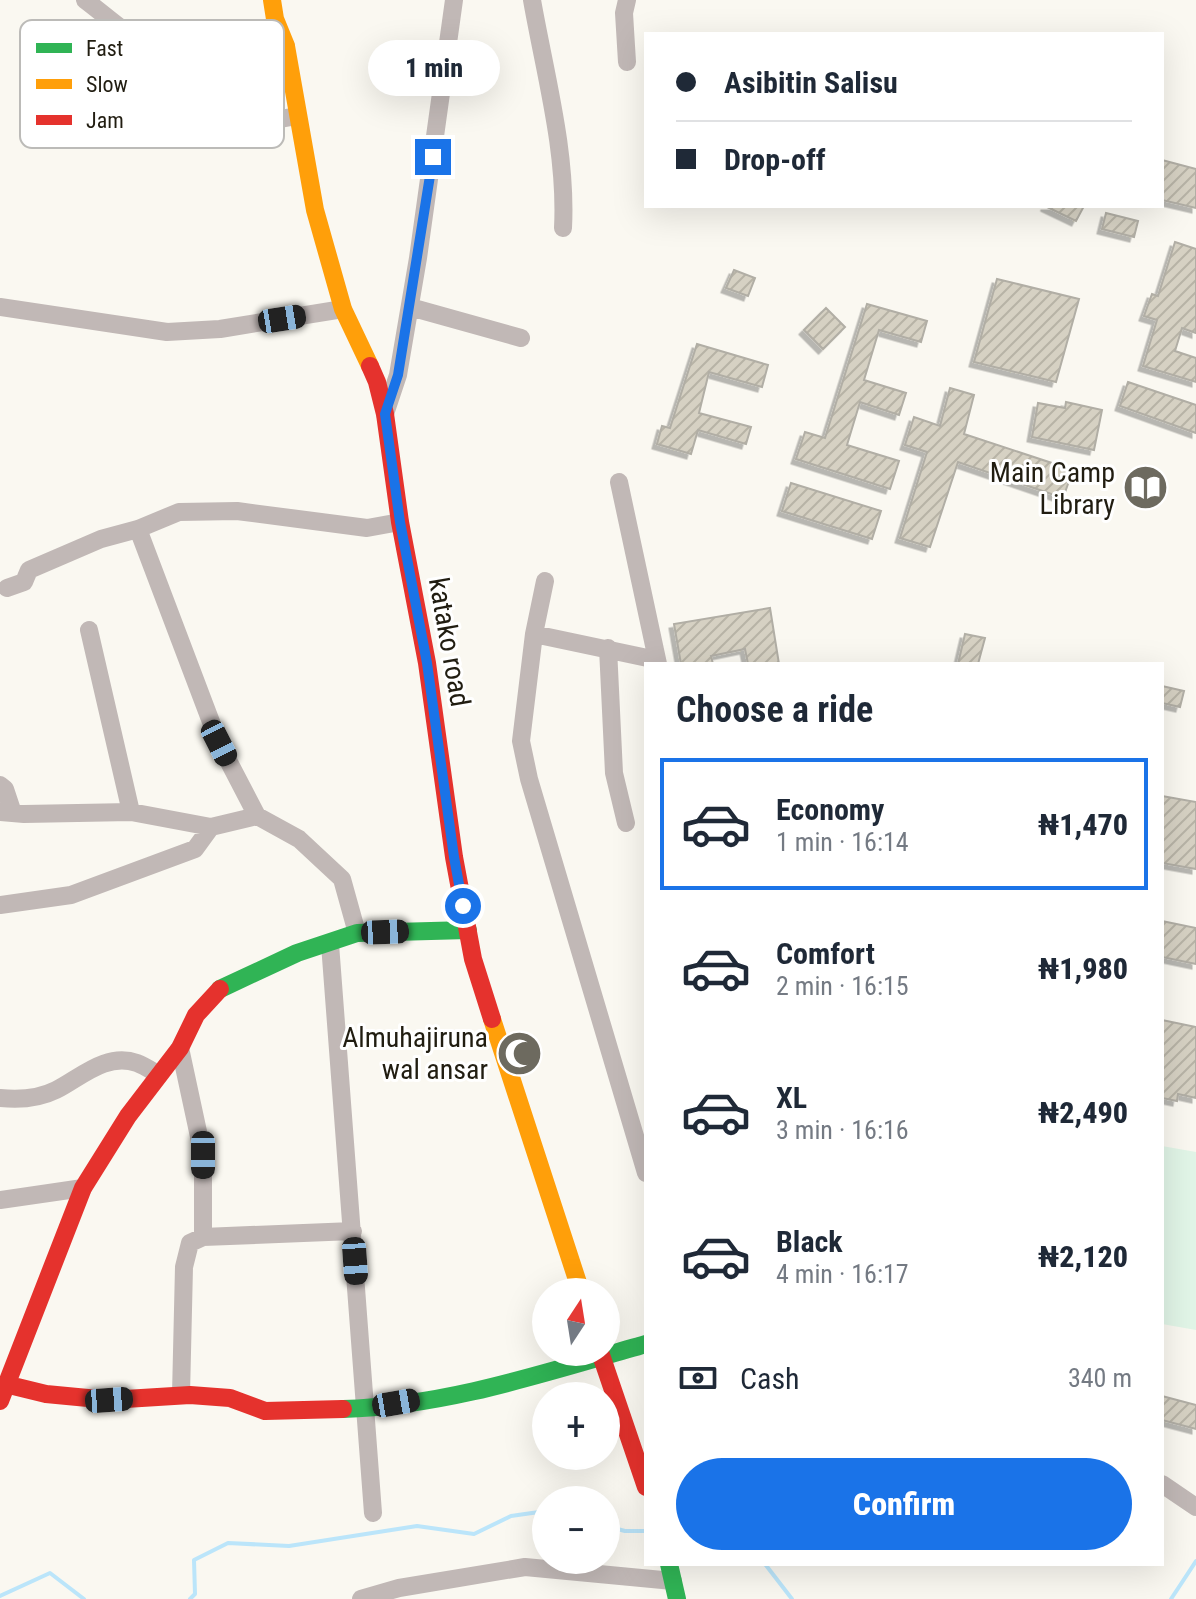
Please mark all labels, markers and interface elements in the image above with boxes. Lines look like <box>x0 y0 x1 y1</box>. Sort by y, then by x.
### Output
legend <box>20 20 284 148</box>
text: Fast <box>86 36 123 61</box>
callout: 1 min <box>367 41 499 97</box>
text: 1 min <box>405 53 463 83</box>
text: Asibitin Salisu <box>724 65 898 100</box>
text: Slow <box>86 72 128 97</box>
text: Jam <box>86 108 124 133</box>
route end <box>415 139 451 175</box>
text: Drop-off <box>724 142 826 177</box>
car <box>256 303 308 335</box>
place label: Main Camp Library <box>990 456 1115 521</box>
library icon: Main Camp Library <box>1122 464 1170 512</box>
street label: katako road <box>422 575 477 709</box>
text: Choose a ride <box>676 689 873 731</box>
car <box>197 716 241 770</box>
icon: car <box>680 788 752 860</box>
text: Economy <box>776 792 884 827</box>
text: ₦1,470 <box>1038 807 1128 842</box>
text: 1 min · 16:14 <box>776 827 909 857</box>
route start <box>445 888 481 924</box>
car <box>361 919 409 945</box>
icon: car <box>680 932 752 1004</box>
text: Comfort <box>776 936 875 971</box>
text: ₦1,980 <box>1038 951 1128 986</box>
text: 2 min · 16:15 <box>776 971 909 1001</box>
place label: Almuhajiruna wal ansar <box>342 1021 488 1086</box>
mosque icon: Almuhajiruna wal ansar <box>495 1029 543 1077</box>
icon: car <box>680 1076 752 1148</box>
text: XL <box>776 1080 807 1115</box>
text: ₦2,490 <box>1038 1095 1128 1130</box>
text: 3 min · 16:16 <box>776 1115 909 1145</box>
car <box>191 1131 215 1179</box>
icon: car <box>680 1220 752 1292</box>
text: Black <box>776 1224 843 1259</box>
car <box>341 1236 369 1286</box>
text: ₦2,120 <box>1038 1239 1128 1274</box>
text: 4 min · 16:17 <box>776 1259 909 1289</box>
north arrow <box>532 1278 620 1366</box>
map controls <box>532 1278 620 1574</box>
icon: cash <box>676 1356 720 1400</box>
text: Cash <box>740 1361 800 1396</box>
text: 340 m <box>1068 1363 1132 1393</box>
button: + <box>532 1382 620 1470</box>
car <box>84 1386 134 1414</box>
car <box>370 1387 422 1419</box>
button: Confirm <box>676 1458 1132 1550</box>
button: − <box>532 1486 620 1574</box>

